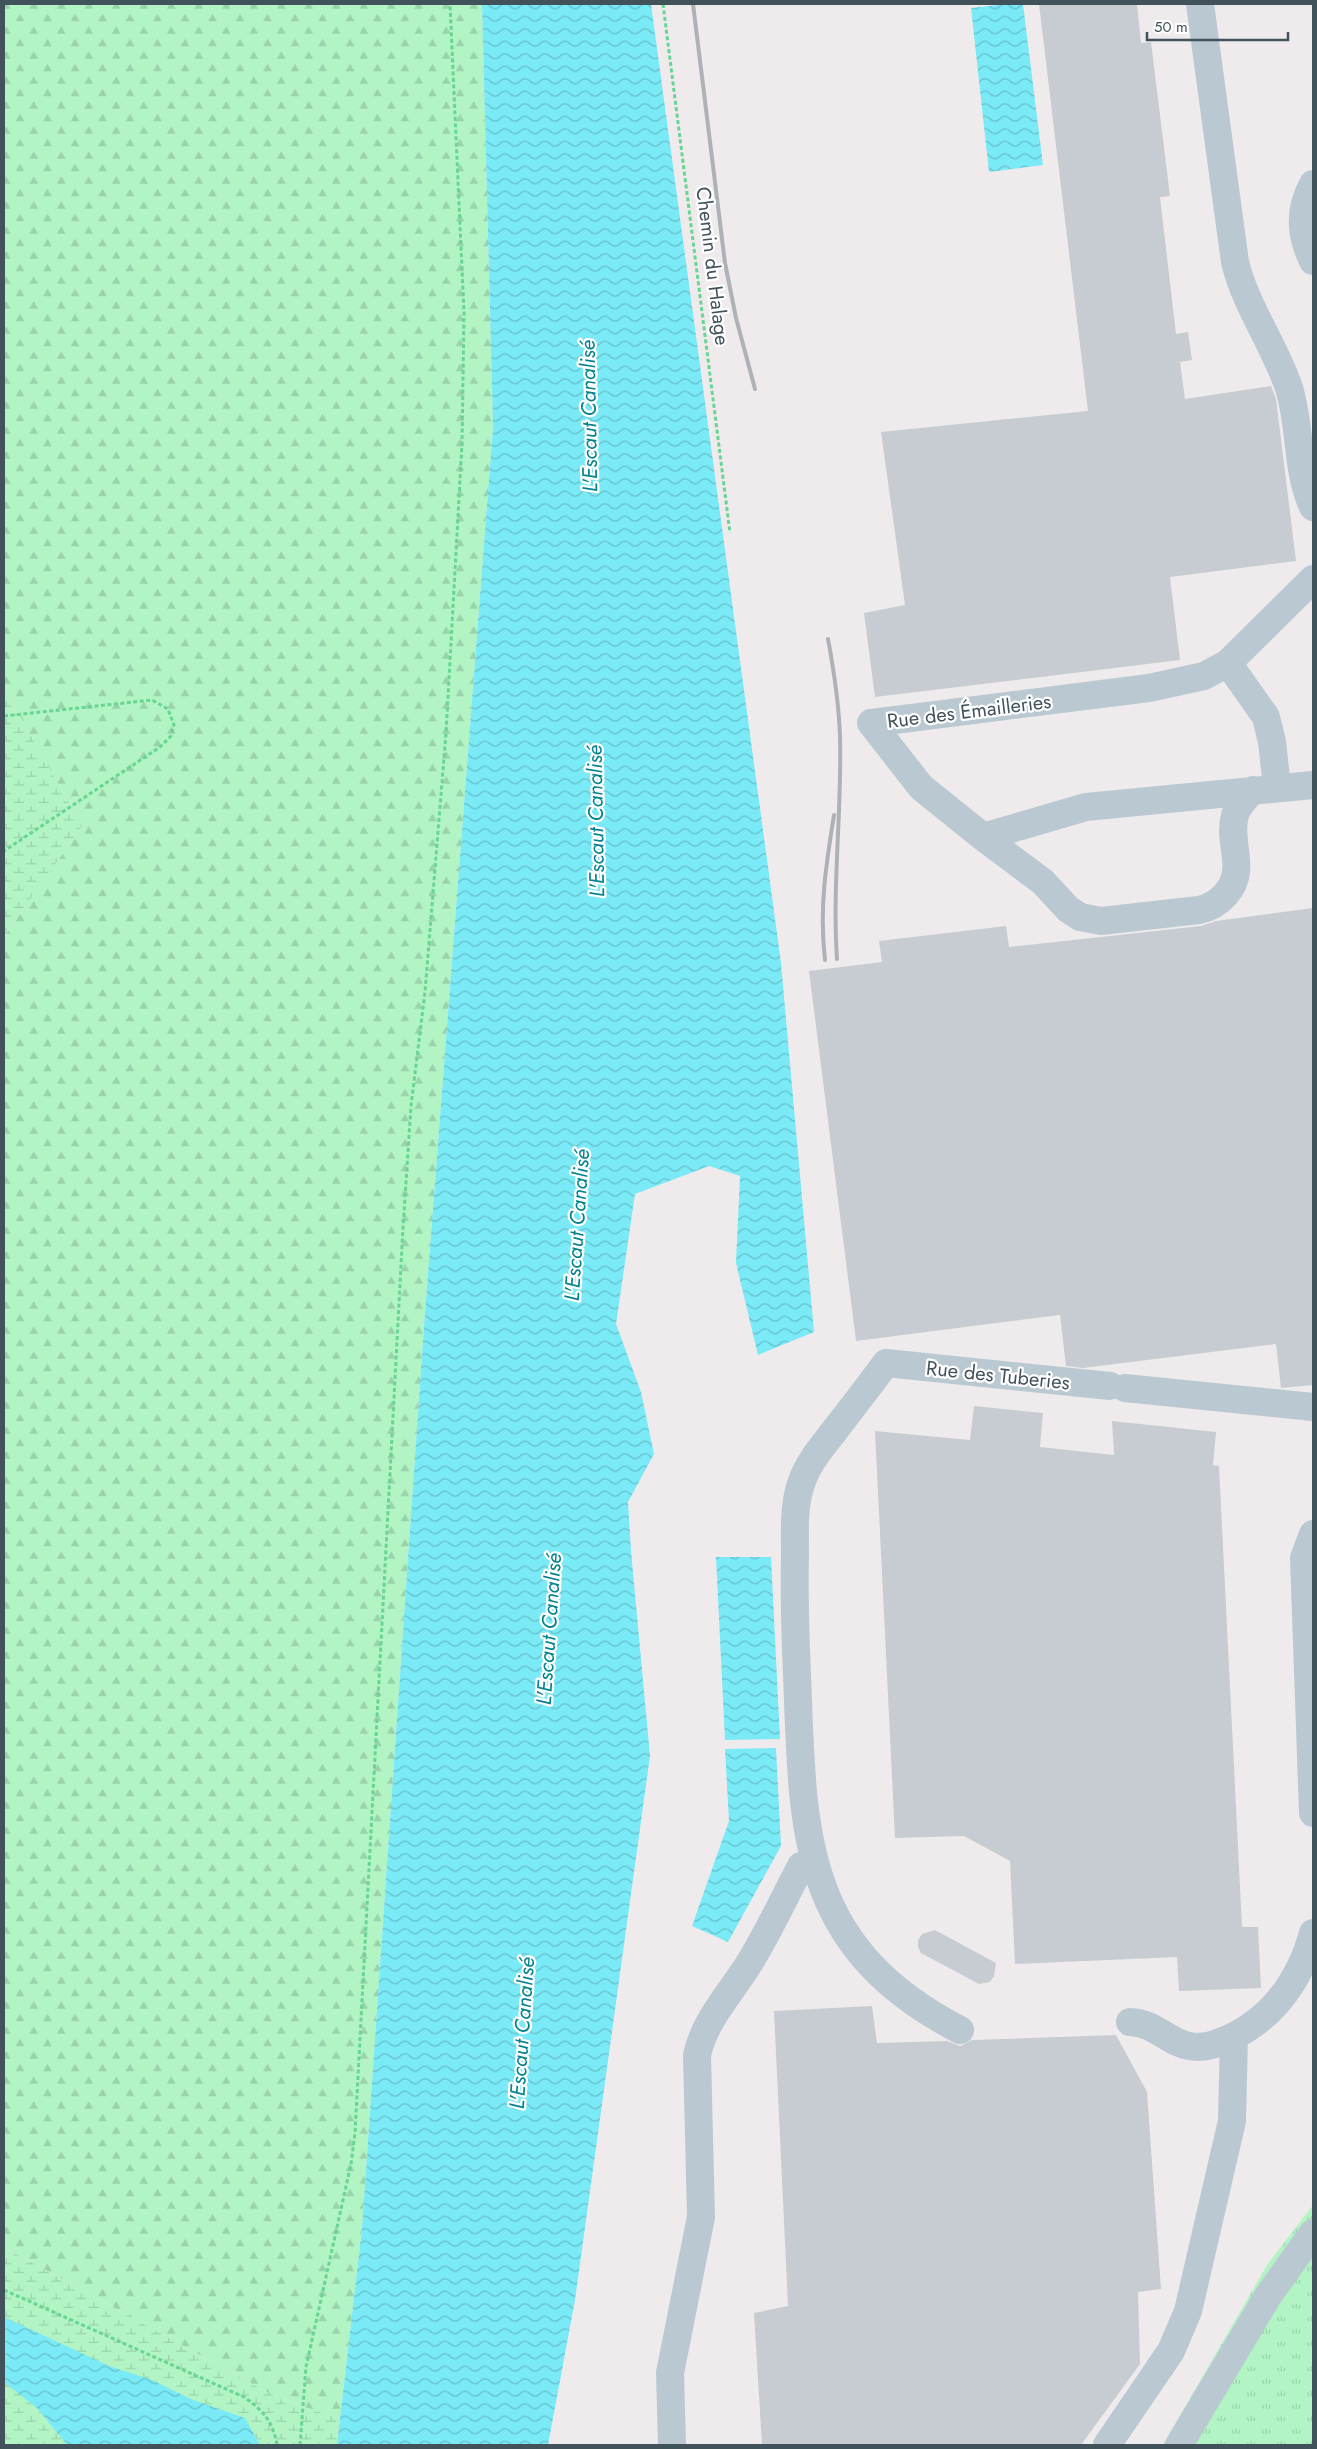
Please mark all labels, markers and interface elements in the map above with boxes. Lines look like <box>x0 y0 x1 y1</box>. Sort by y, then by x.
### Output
scale bar <box>1147 10 1288 42</box>
text: 50 m <box>1154 16 1188 38</box>
street label: Chemin du Halage <box>688 185 737 347</box>
water label: L'Escaut Canalisé <box>573 339 605 492</box>
street label: Rue des Émailleries <box>885 687 1053 736</box>
water label: L'Escaut Canalisé <box>580 744 612 897</box>
water label: L'Escaut Canalisé <box>557 1147 597 1302</box>
street label: Rue des Tuberies <box>925 1354 1071 1397</box>
water label: L'Escaut Canalisé <box>529 1551 569 1706</box>
water label: L'Escaut Canalisé <box>502 1955 542 2110</box>

